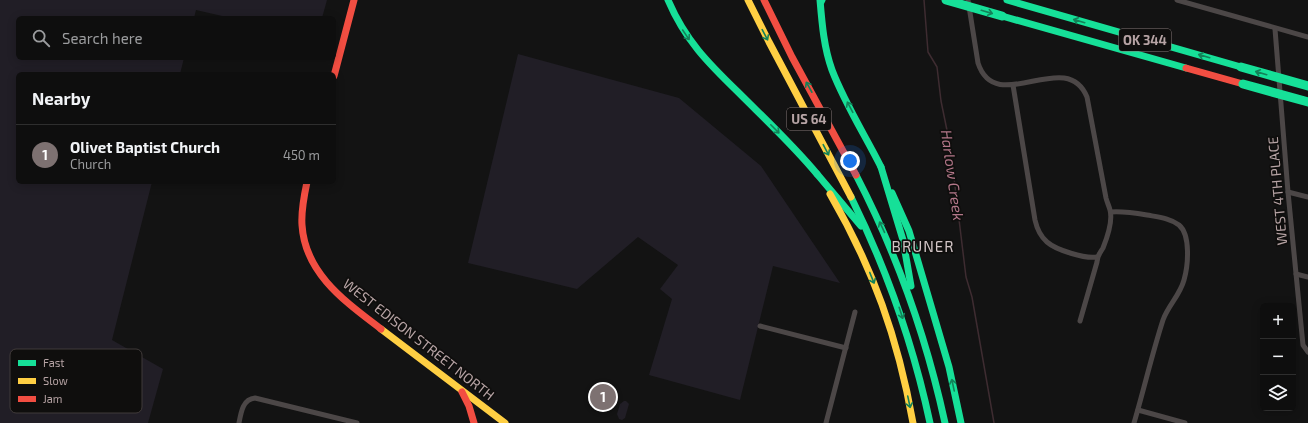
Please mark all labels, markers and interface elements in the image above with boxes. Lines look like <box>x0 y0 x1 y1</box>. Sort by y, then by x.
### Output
one-way arrow <box>980 9 993 16</box>
search box <box>16 16 336 60</box>
one-way arrow <box>1072 17 1085 24</box>
icon: search <box>30 27 52 49</box>
text: Search here <box>62 29 143 47</box>
one-way arrow <box>682 29 690 40</box>
one-way arrow <box>762 29 769 41</box>
road number: OK 344 <box>1119 29 1171 51</box>
one-way arrow <box>1197 52 1210 59</box>
one-way arrow <box>1255 69 1268 76</box>
one-way arrow <box>804 81 812 93</box>
text: Nearby <box>32 88 90 108</box>
one-way arrow <box>846 101 853 113</box>
road number: US 64 <box>787 108 831 130</box>
one-way arrow <box>770 124 779 134</box>
water label: Harlow Creek <box>938 128 968 222</box>
street label: WEST 4TH PLACE <box>1264 136 1290 246</box>
text: Olivet Baptist Church <box>70 138 220 156</box>
one-way arrow <box>822 144 830 156</box>
text: 1 <box>42 147 48 163</box>
text: 450 m <box>283 147 320 163</box>
your location <box>840 151 860 171</box>
text: Church <box>70 156 111 172</box>
one-way arrow <box>878 221 885 233</box>
district label: BRUNER <box>892 237 954 255</box>
one-way arrow <box>869 272 877 284</box>
street label: WEST EDISON STREET NORTH <box>340 275 498 403</box>
map controls <box>1260 303 1296 411</box>
button: + <box>1260 303 1296 339</box>
one-way arrow <box>898 307 905 320</box>
button: − <box>1260 339 1296 375</box>
legend <box>10 349 142 413</box>
text: Fast <box>43 356 65 369</box>
text: Slow <box>43 374 68 387</box>
button: layers <box>1260 375 1296 411</box>
one-way arrow <box>948 379 956 392</box>
pin: 1 <box>590 382 616 412</box>
text: Jam <box>43 392 62 405</box>
one-way arrow <box>906 396 914 409</box>

